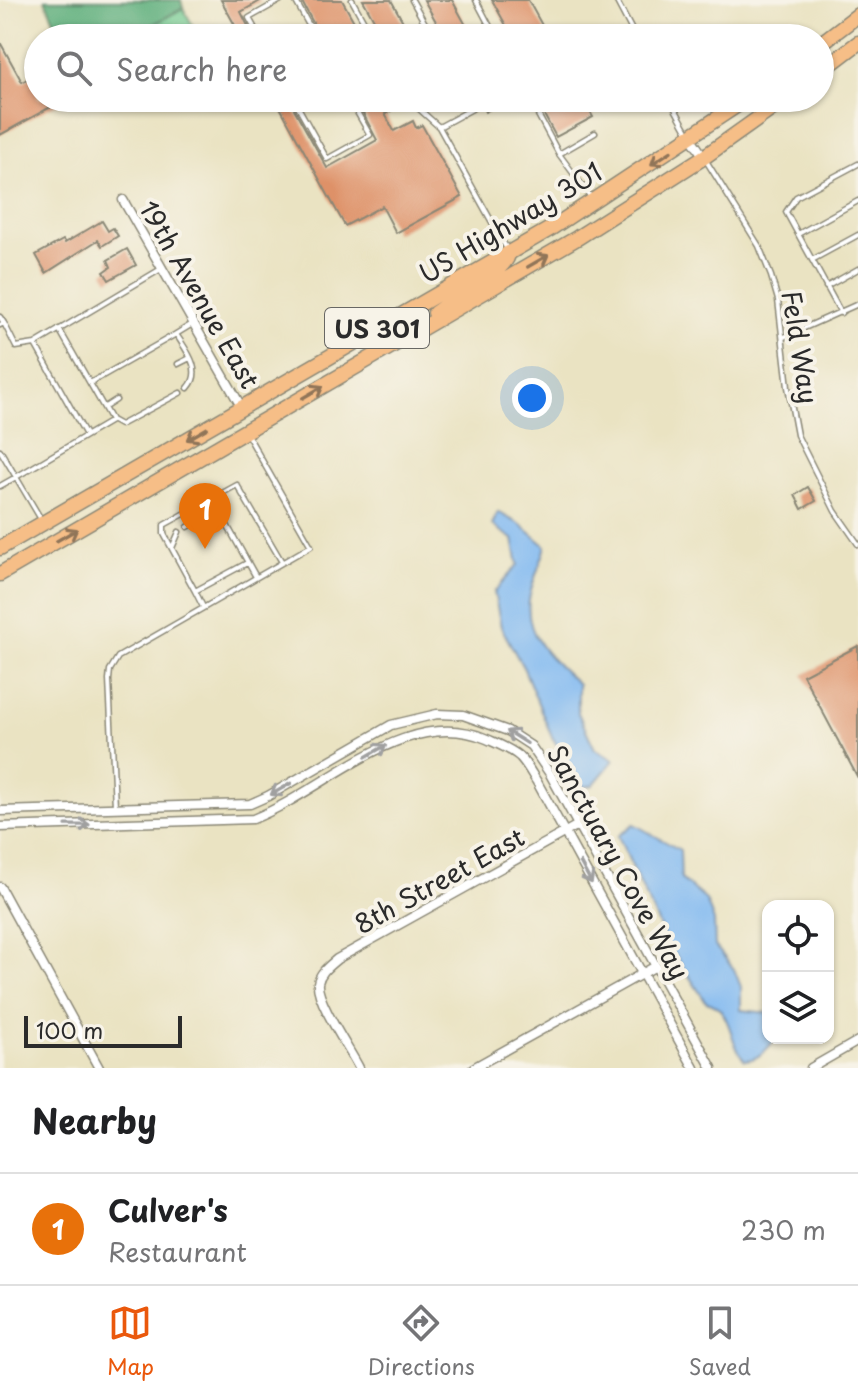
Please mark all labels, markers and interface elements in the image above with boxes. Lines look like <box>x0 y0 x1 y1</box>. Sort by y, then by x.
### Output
search box <box>24 24 834 112</box>
icon: search <box>52 46 96 90</box>
text: Search here <box>116 46 288 91</box>
one-way arrow <box>650 149 672 166</box>
street label: US Highway 301 <box>411 152 609 292</box>
street label: 19th Avenue East <box>130 192 270 396</box>
one-way arrow <box>526 253 549 269</box>
street label: Feld Way <box>773 287 829 407</box>
road number: US 301 <box>325 308 429 348</box>
your location <box>512 378 552 418</box>
one-way arrow <box>301 384 324 400</box>
one-way arrow <box>186 426 209 442</box>
pin: 1 <box>179 483 231 549</box>
one-way arrow <box>55 526 78 542</box>
one-way arrow <box>506 729 529 745</box>
street label: Sanctuary Cove Way <box>538 738 700 986</box>
one-way arrow <box>364 743 387 759</box>
one-way arrow <box>270 781 293 797</box>
street label: 8th Street East <box>347 817 531 943</box>
one-way arrow <box>64 818 91 833</box>
one-way arrow <box>579 860 595 884</box>
map controls <box>762 900 834 1044</box>
button: locate <box>762 900 834 972</box>
button: layers <box>762 972 834 1044</box>
scale bar <box>24 1012 182 1048</box>
text: 100 m <box>36 1013 103 1046</box>
text: Nearby <box>32 1094 157 1146</box>
text: Culver's <box>108 1187 228 1232</box>
text: 1 <box>52 1210 64 1249</box>
text: 230 m <box>741 1210 826 1249</box>
text: Restaurant <box>108 1232 247 1271</box>
tab: Map <box>107 1301 154 1382</box>
tab: Directions <box>368 1301 475 1382</box>
tab: Saved <box>689 1301 751 1382</box>

